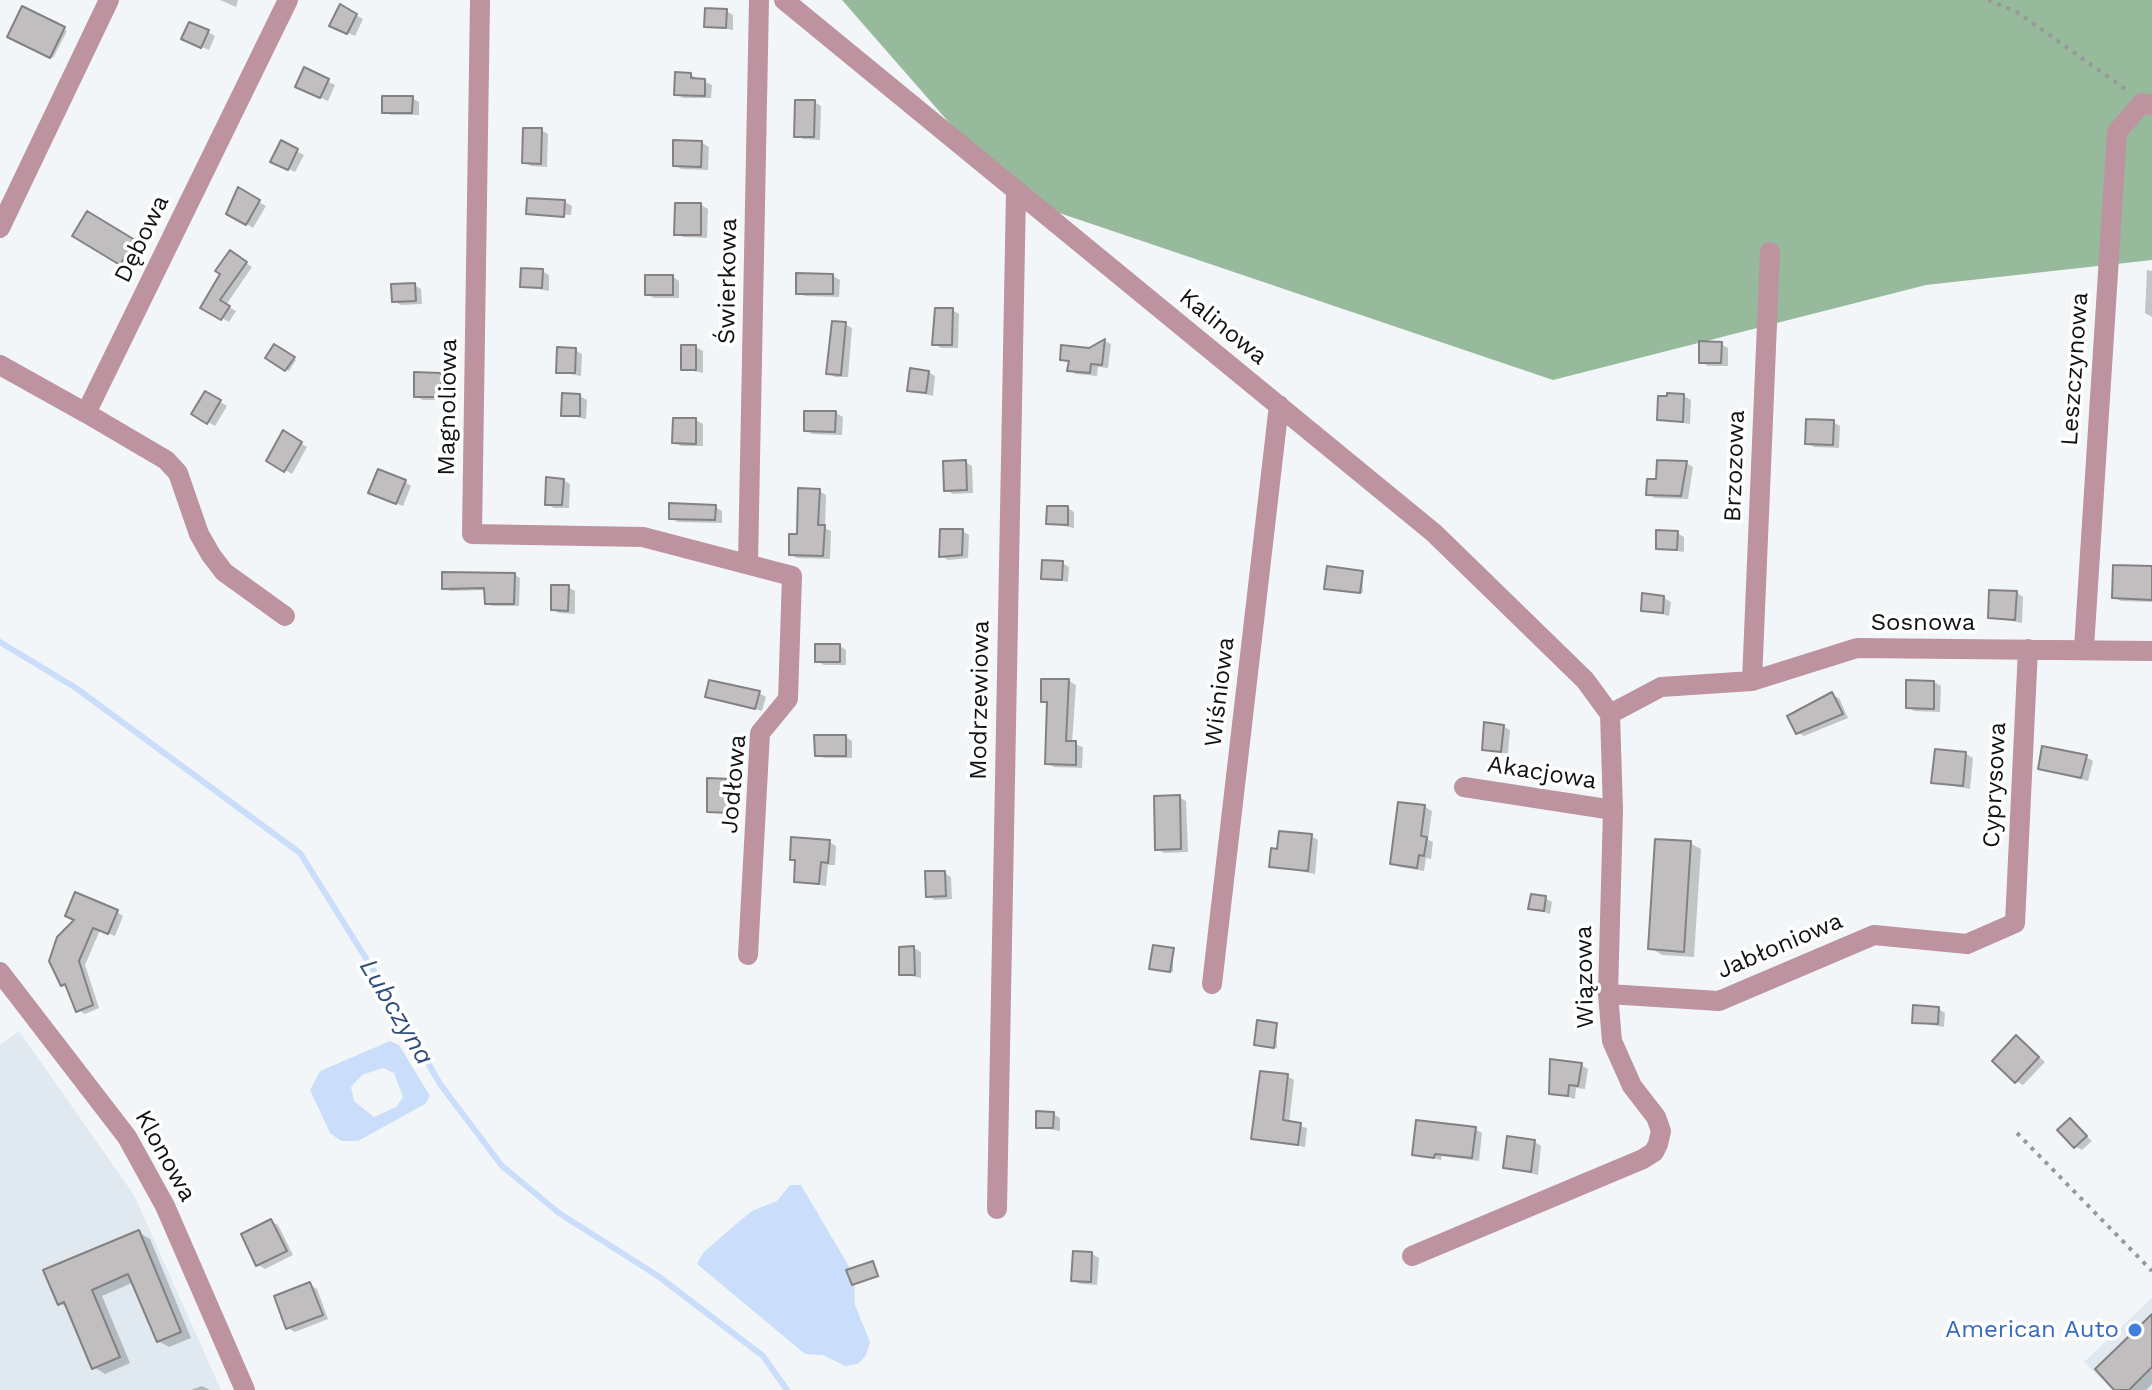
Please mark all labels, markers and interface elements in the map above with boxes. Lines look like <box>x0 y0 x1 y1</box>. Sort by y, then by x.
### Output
street label: Dębowa <box>109 191 175 287</box>
street label: Świerkowa <box>713 218 743 344</box>
street label: Kalinowa <box>1173 283 1273 371</box>
street label: Leszczynowa <box>2055 291 2095 447</box>
street label: Magnoliowa <box>432 338 464 476</box>
street label: Brzozowa <box>1719 409 1751 523</box>
street label: Sosnowa <box>1871 609 1975 637</box>
street label: Modrzewiowa <box>964 620 996 780</box>
street label: Wiśniowa <box>1199 635 1241 749</box>
street label: Cyprysowa <box>1977 721 2013 849</box>
street label: Jodłowa <box>715 733 753 835</box>
street label: Akacjowa <box>1485 750 1599 796</box>
street label: Jabłoniowa <box>1713 907 1847 985</box>
street label: Wiązowa <box>1570 925 1600 1029</box>
water label: Lubczyna <box>352 953 440 1071</box>
street label: Klonowa <box>128 1105 202 1207</box>
place label: American Auto <box>1945 1316 2119 1344</box>
marker: American Auto <box>2126 1321 2144 1339</box>

